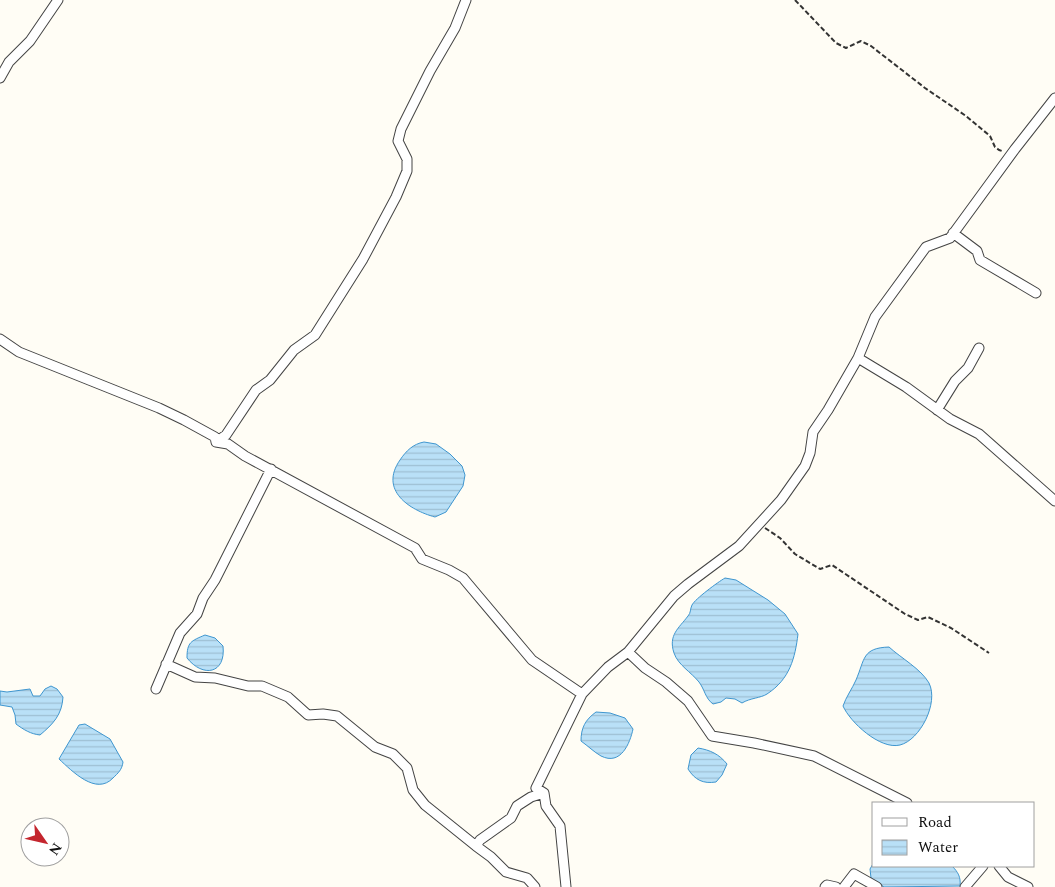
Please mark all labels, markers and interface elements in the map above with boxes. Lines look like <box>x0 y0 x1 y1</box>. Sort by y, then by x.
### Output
legend <box>872 802 1035 867</box>
text: Road <box>918 811 952 834</box>
north arrow <box>20 817 70 867</box>
text: Water <box>918 836 958 859</box>
text: N <box>43 838 67 860</box>

